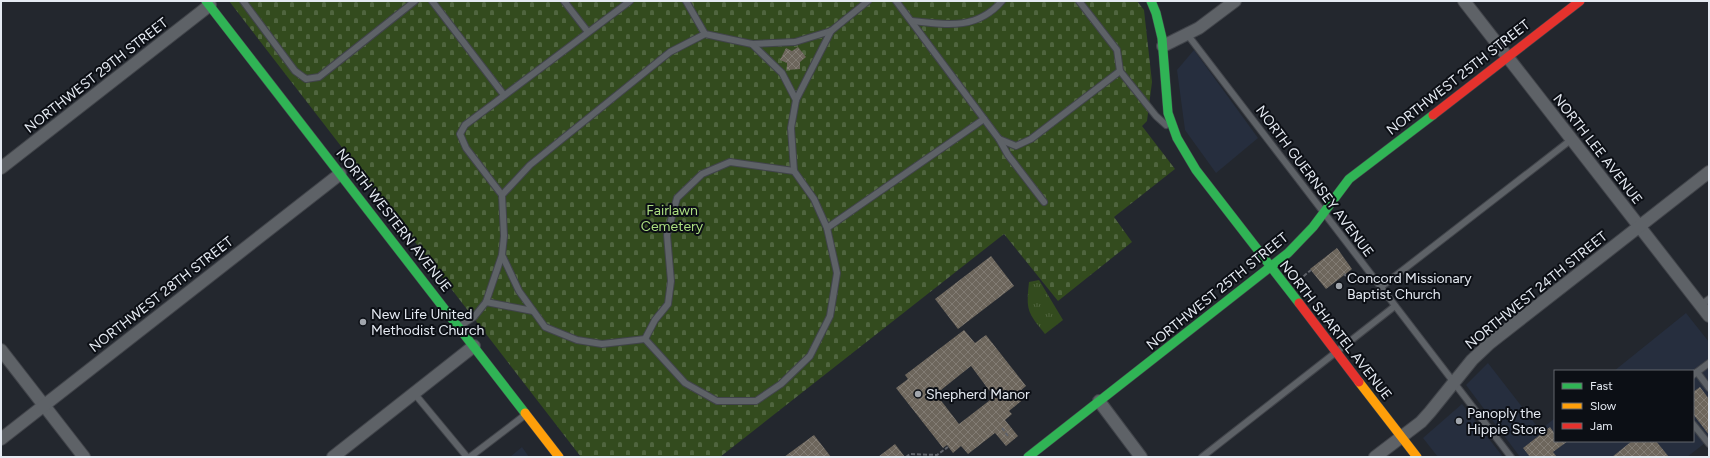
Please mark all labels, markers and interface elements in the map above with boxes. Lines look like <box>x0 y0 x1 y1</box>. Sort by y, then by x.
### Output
street label: NORTHWEST 29TH STREET <box>21 14 171 137</box>
street label: NORTHWEST 25TH STREET <box>1383 16 1534 139</box>
street label: NORTH LEE AVENUE <box>1549 91 1646 208</box>
street label: NORTH GUERNSEY AVENUE <box>1252 102 1377 260</box>
street label: NORTH WESTERN AVENUE <box>332 145 455 295</box>
park label: Fairlawn Cemetery <box>641 202 704 235</box>
street label: NORTHWEST 24TH STREET <box>1462 228 1611 353</box>
street label: NORTHWEST 25TH STREET <box>1143 229 1292 354</box>
street label: NORTHWEST 28TH STREET <box>86 233 237 356</box>
street label: NORTH SHARTEL AVENUE <box>1276 257 1395 403</box>
place label: Concord Missionary Baptist Church <box>1347 270 1472 303</box>
marker: Concord Missionary Baptist Church <box>1334 281 1344 291</box>
place label: New Life United Methodist Church <box>371 306 484 339</box>
marker: New Life United Methodist Church <box>358 317 368 327</box>
legend <box>1554 370 1694 442</box>
text: Fast <box>1590 379 1613 393</box>
place label: Shepherd Manor <box>926 386 1030 403</box>
marker: Shepherd Manor <box>913 389 923 399</box>
text: Slow <box>1590 399 1617 413</box>
place label: Panoply the Hippie Store <box>1467 405 1546 438</box>
marker: Panoply the Hippie Store <box>1454 416 1464 426</box>
text: Jam <box>1590 419 1613 433</box>

